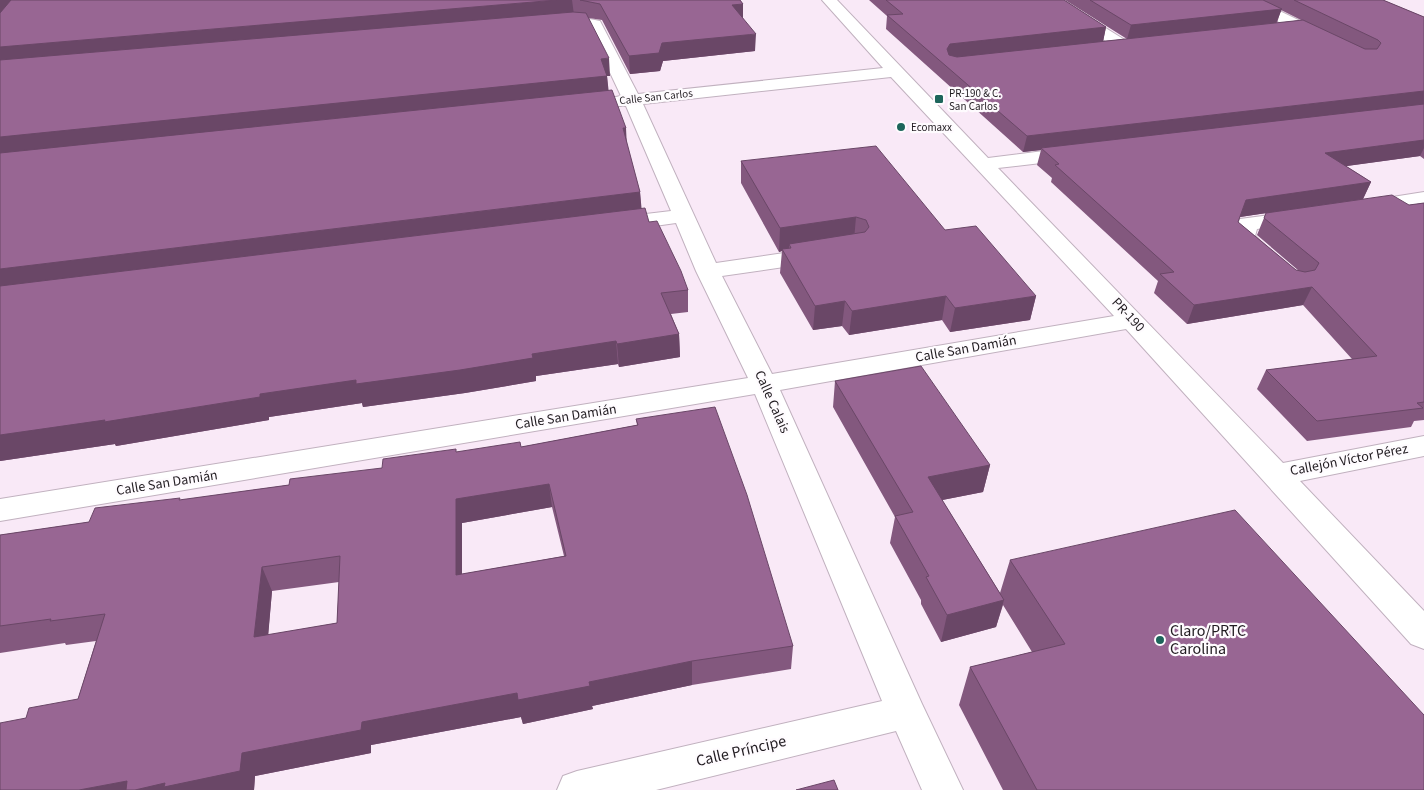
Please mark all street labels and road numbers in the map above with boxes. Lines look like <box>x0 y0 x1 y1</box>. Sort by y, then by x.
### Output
street label: Calle San Carlos <box>619 86 694 108</box>
street label: PR-190 <box>1107 293 1149 337</box>
street label: Calle San Damián <box>914 330 1018 368</box>
street label: Calle Calais <box>749 367 795 437</box>
street label: Calle San Damián <box>514 399 618 435</box>
street label: Callejón Víctor Pérez <box>1288 439 1410 481</box>
street label: Calle San Damián <box>115 465 219 501</box>
street label: Calle Príncipe <box>694 730 788 772</box>

